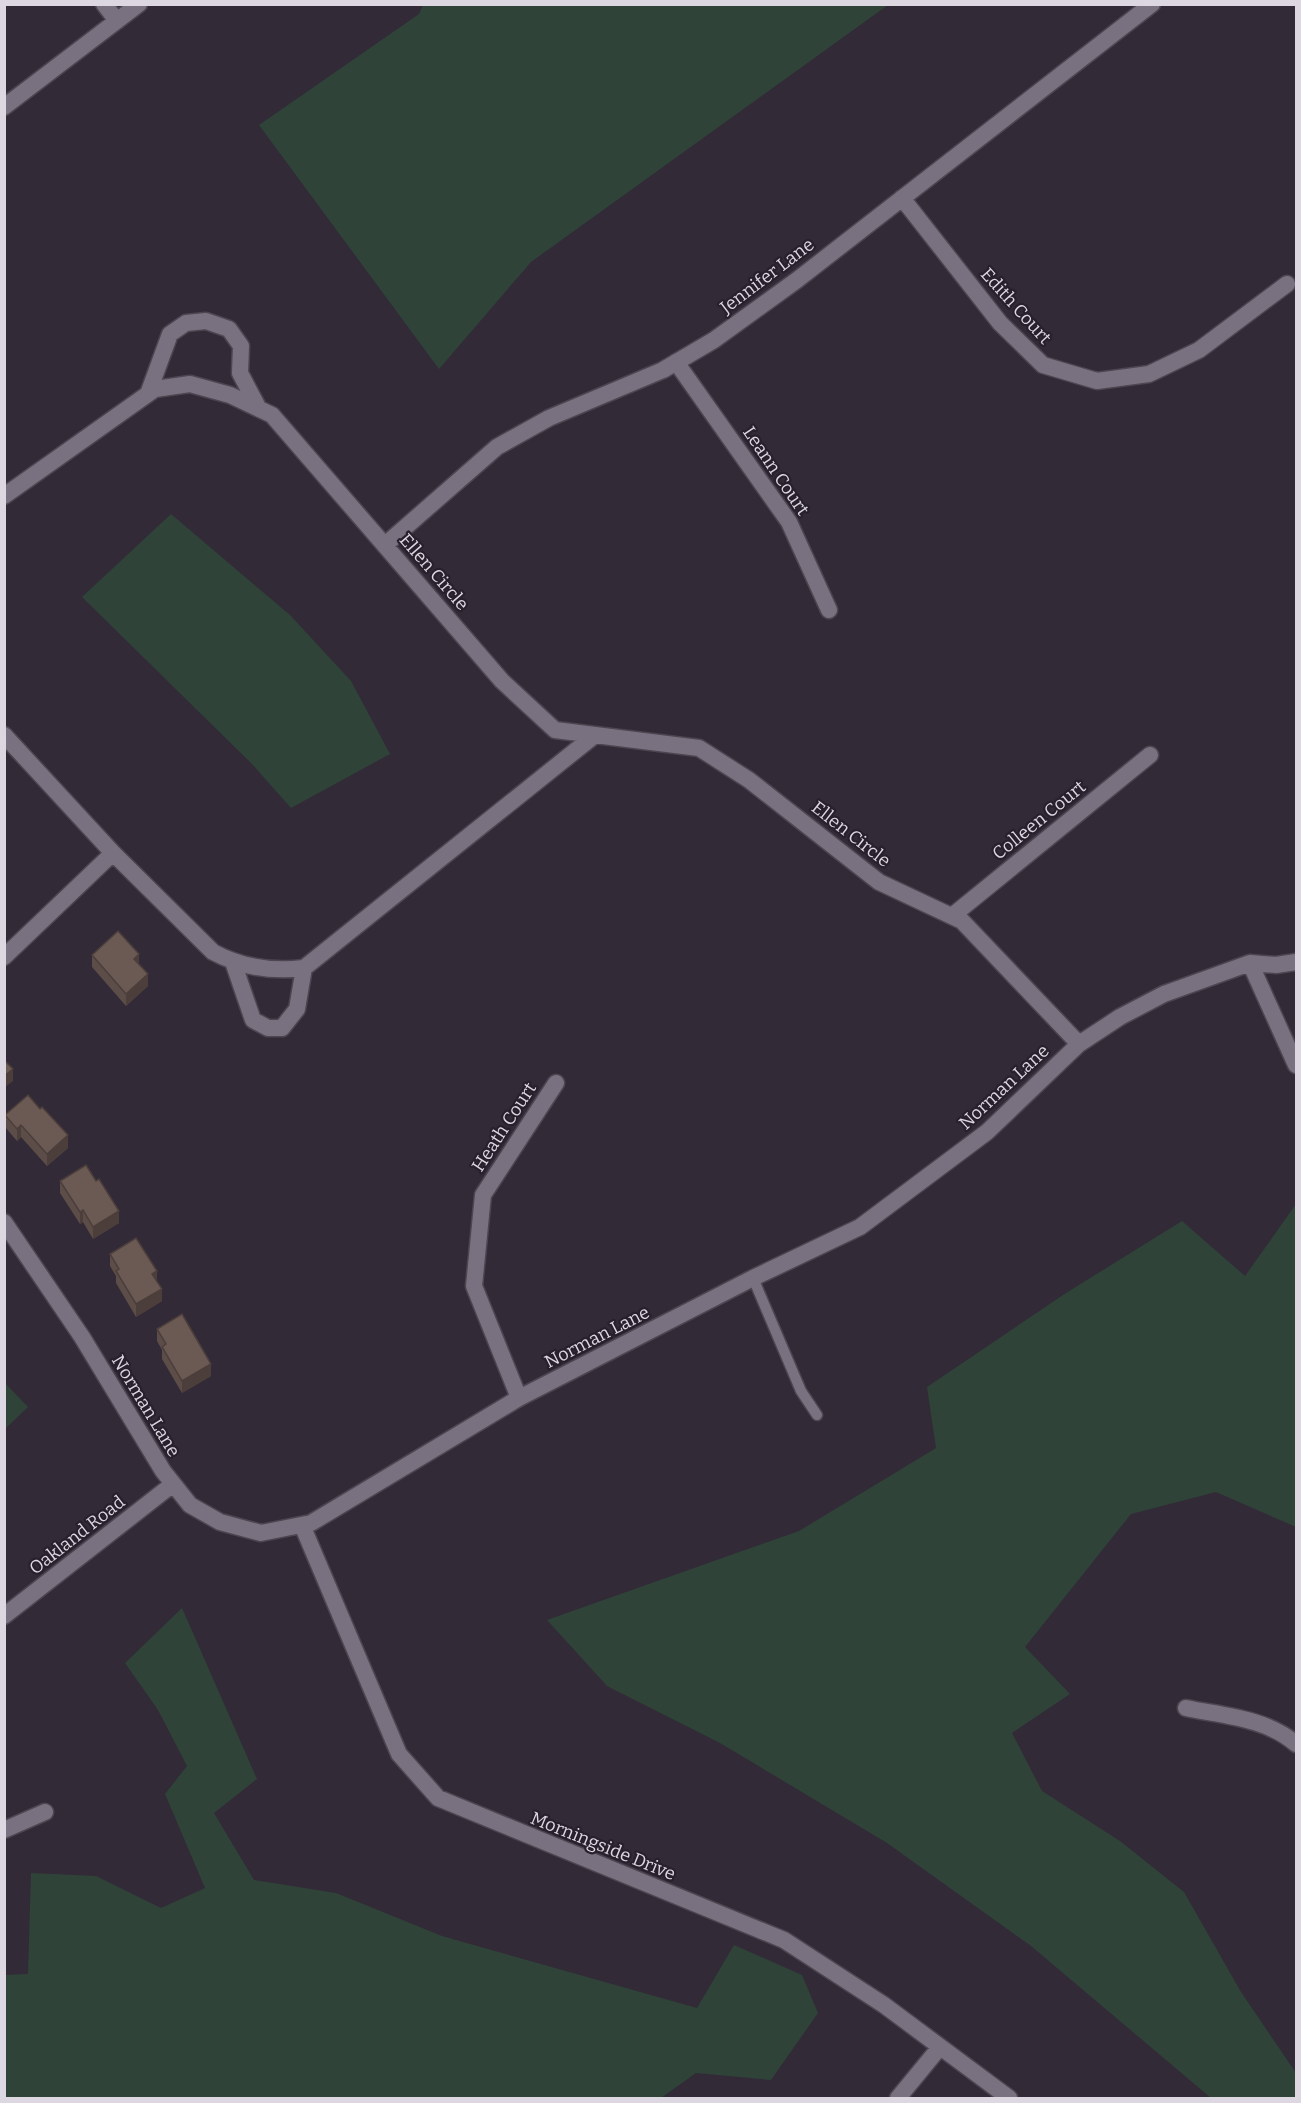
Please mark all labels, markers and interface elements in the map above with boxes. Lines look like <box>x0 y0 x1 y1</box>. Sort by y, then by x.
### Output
street label: Jennifer Lane <box>715 234 818 319</box>
street label: Edith Court <box>976 263 1056 349</box>
street label: Leann Court <box>738 422 814 520</box>
street label: Ellen Circle <box>395 529 473 615</box>
street label: Colleen Court <box>988 775 1090 864</box>
street label: Ellen Circle <box>807 796 895 872</box>
street label: Norman Lane <box>955 1040 1053 1134</box>
street label: Heath Court <box>467 1078 541 1176</box>
street label: Norman Lane <box>541 1301 653 1373</box>
street label: Norman Lane <box>107 1351 185 1461</box>
street label: Oakland Road <box>25 1491 130 1579</box>
street label: Morningside Drive <box>527 1807 679 1885</box>

